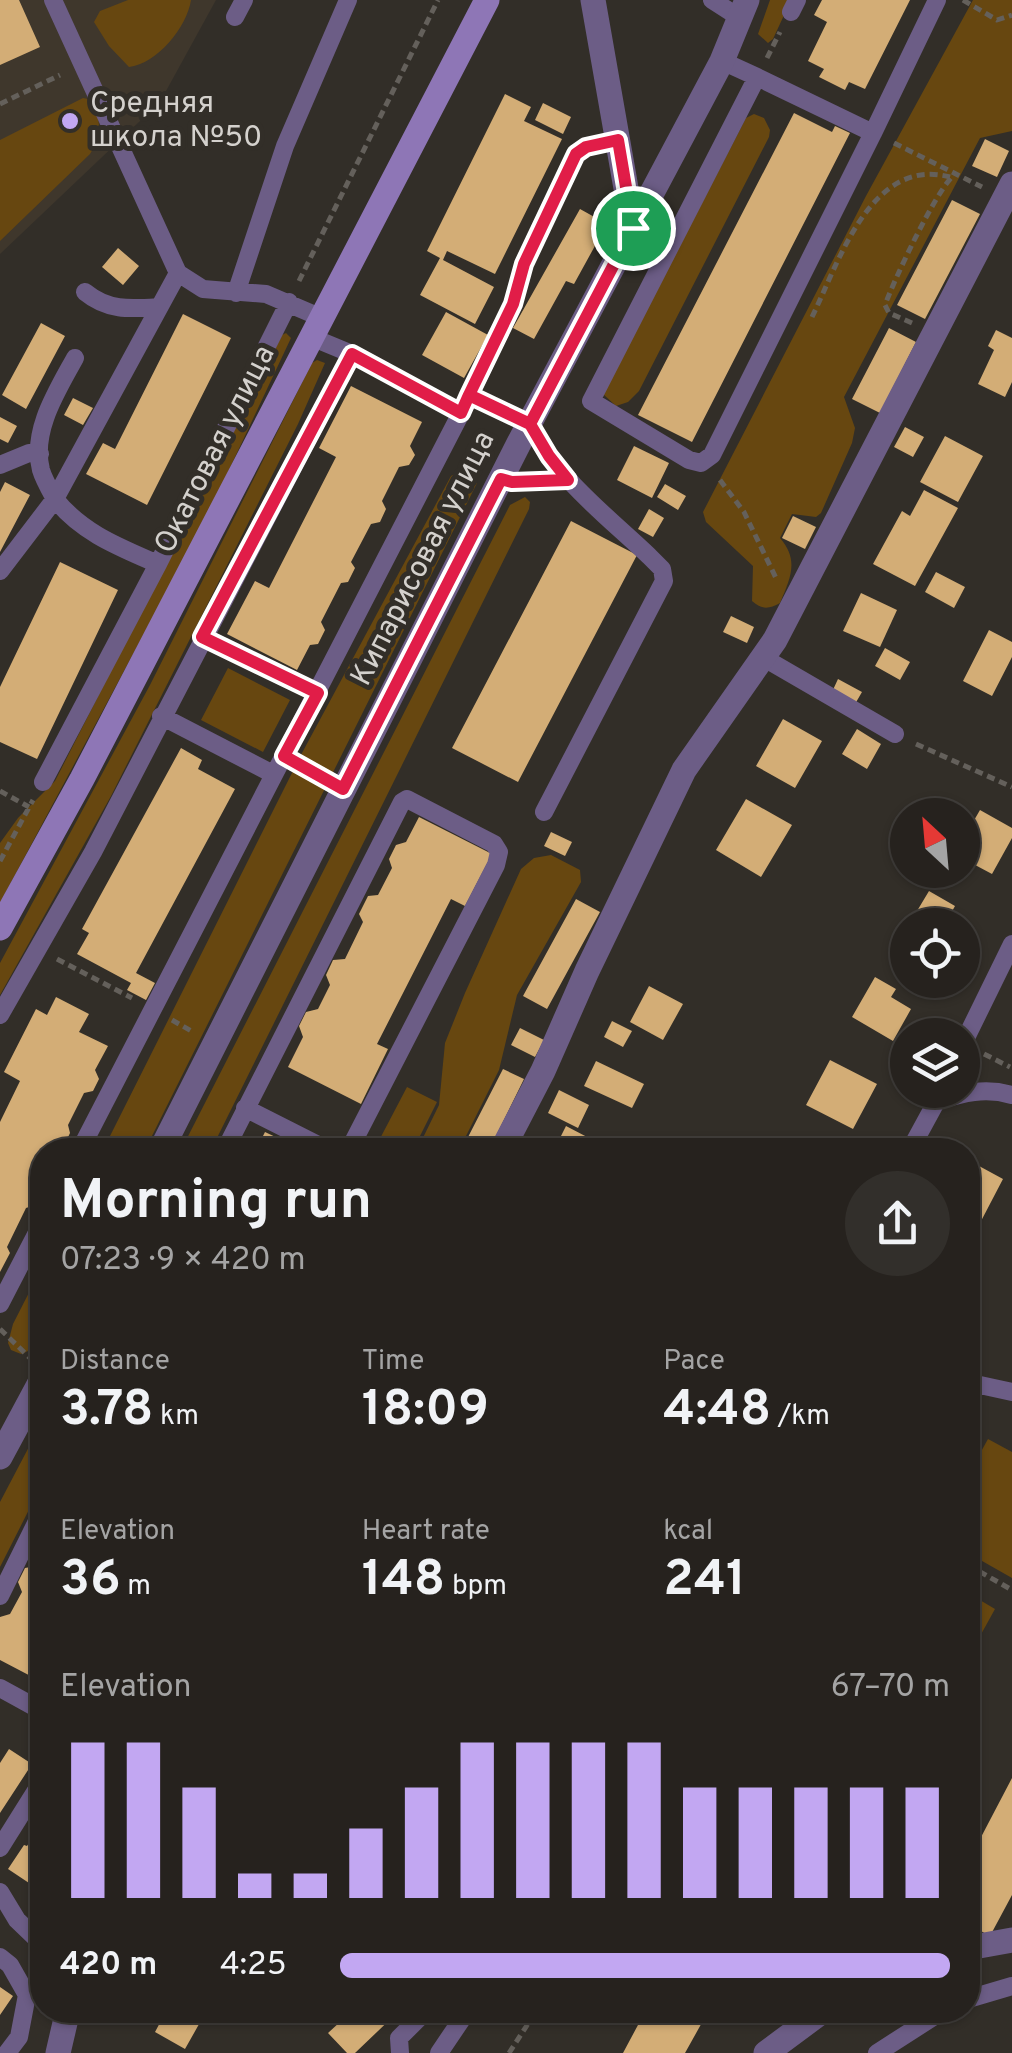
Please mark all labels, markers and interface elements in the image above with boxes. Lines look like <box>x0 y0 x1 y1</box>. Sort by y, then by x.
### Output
place label: Средняя школа №50 <box>90 86 262 157</box>
marker: Средняя школа №50 <box>59 110 81 132</box>
pin <box>591 186 676 271</box>
icon: arrive <box>606 201 661 256</box>
street label: Окатовая улица <box>148 340 284 560</box>
street label: Кипарисовая улица <box>344 425 504 693</box>
north arrow <box>890 798 980 888</box>
map controls <box>890 798 980 1108</box>
button: locate <box>890 908 980 998</box>
button: layers <box>890 1018 980 1108</box>
text: Morning run <box>60 1168 372 1238</box>
button: share <box>845 1171 950 1276</box>
text: 07:23 · 9 × 420 m <box>60 1241 306 1281</box>
text: Distance <box>60 1344 170 1380</box>
text: Time <box>362 1344 424 1380</box>
text: Pace <box>663 1344 725 1380</box>
text: 3.78 <box>60 1380 154 1443</box>
text: 18:09 <box>362 1380 489 1443</box>
text: 4:48 <box>663 1380 771 1443</box>
text: km <box>154 1399 199 1435</box>
text: /km <box>771 1399 830 1435</box>
text: Elevation <box>60 1514 175 1550</box>
text: Heart rate <box>362 1514 490 1550</box>
text: kcal <box>663 1514 713 1550</box>
text: 36 <box>60 1550 121 1613</box>
text: 148 <box>362 1550 445 1613</box>
text: 241 <box>663 1550 746 1613</box>
text: m <box>121 1569 151 1605</box>
text: bpm <box>445 1569 507 1605</box>
text: Elevation <box>60 1668 192 1708</box>
text: 67–70 m <box>831 1668 950 1708</box>
text: 420 m <box>60 1946 157 1986</box>
text: 4:25 <box>220 1946 287 1986</box>

